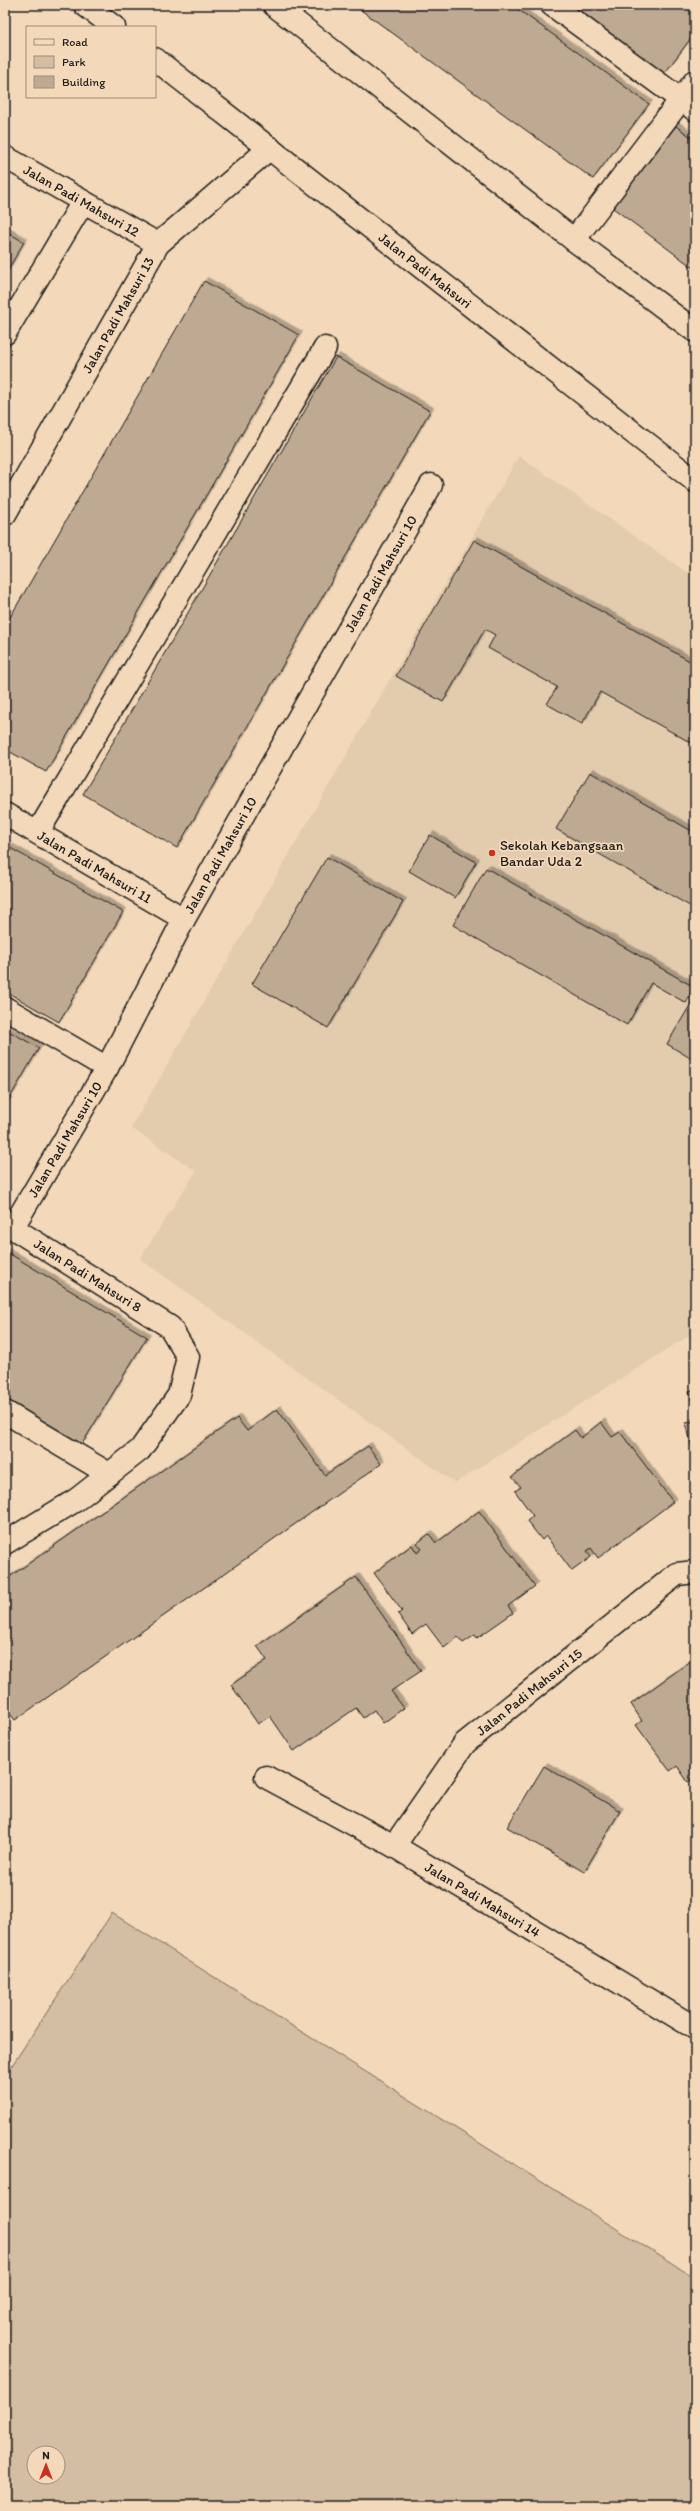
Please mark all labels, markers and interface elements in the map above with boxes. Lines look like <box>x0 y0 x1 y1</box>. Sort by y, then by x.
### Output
legend <box>26 26 156 98</box>
text: Road <box>62 35 88 49</box>
text: Park <box>62 55 86 69</box>
text: Building <box>62 75 106 89</box>
street label: Jalan Padi Mahsuri 12 <box>20 161 143 241</box>
street label: Jalan Padi Mahsuri <box>375 229 475 312</box>
street label: Jalan Padi Mahsuri 13 <box>79 254 158 376</box>
street label: Jalan Padi Mahsuri 10 <box>341 512 421 635</box>
street label: Jalan Padi Mahsuri 10 <box>181 794 261 917</box>
street label: Jalan Padi Mahsuri 11 <box>34 827 155 907</box>
place label: Sekolah Kebangsaan Bandar Uda 2 <box>500 837 624 870</box>
marker: Sekolah Kebangsaan Bandar Uda 2 <box>487 848 497 858</box>
street label: Jalan Padi Mahsuri 10 <box>24 1078 106 1201</box>
street label: Jalan Padi Mahsuri 8 <box>30 1235 145 1316</box>
street label: Jalan Padi Mahsuri 15 <box>473 1645 586 1740</box>
street label: Jalan Padi Mahsuri 14 <box>422 1859 544 1942</box>
north arrow <box>26 2445 66 2485</box>
text: N <box>42 2449 50 2462</box>

